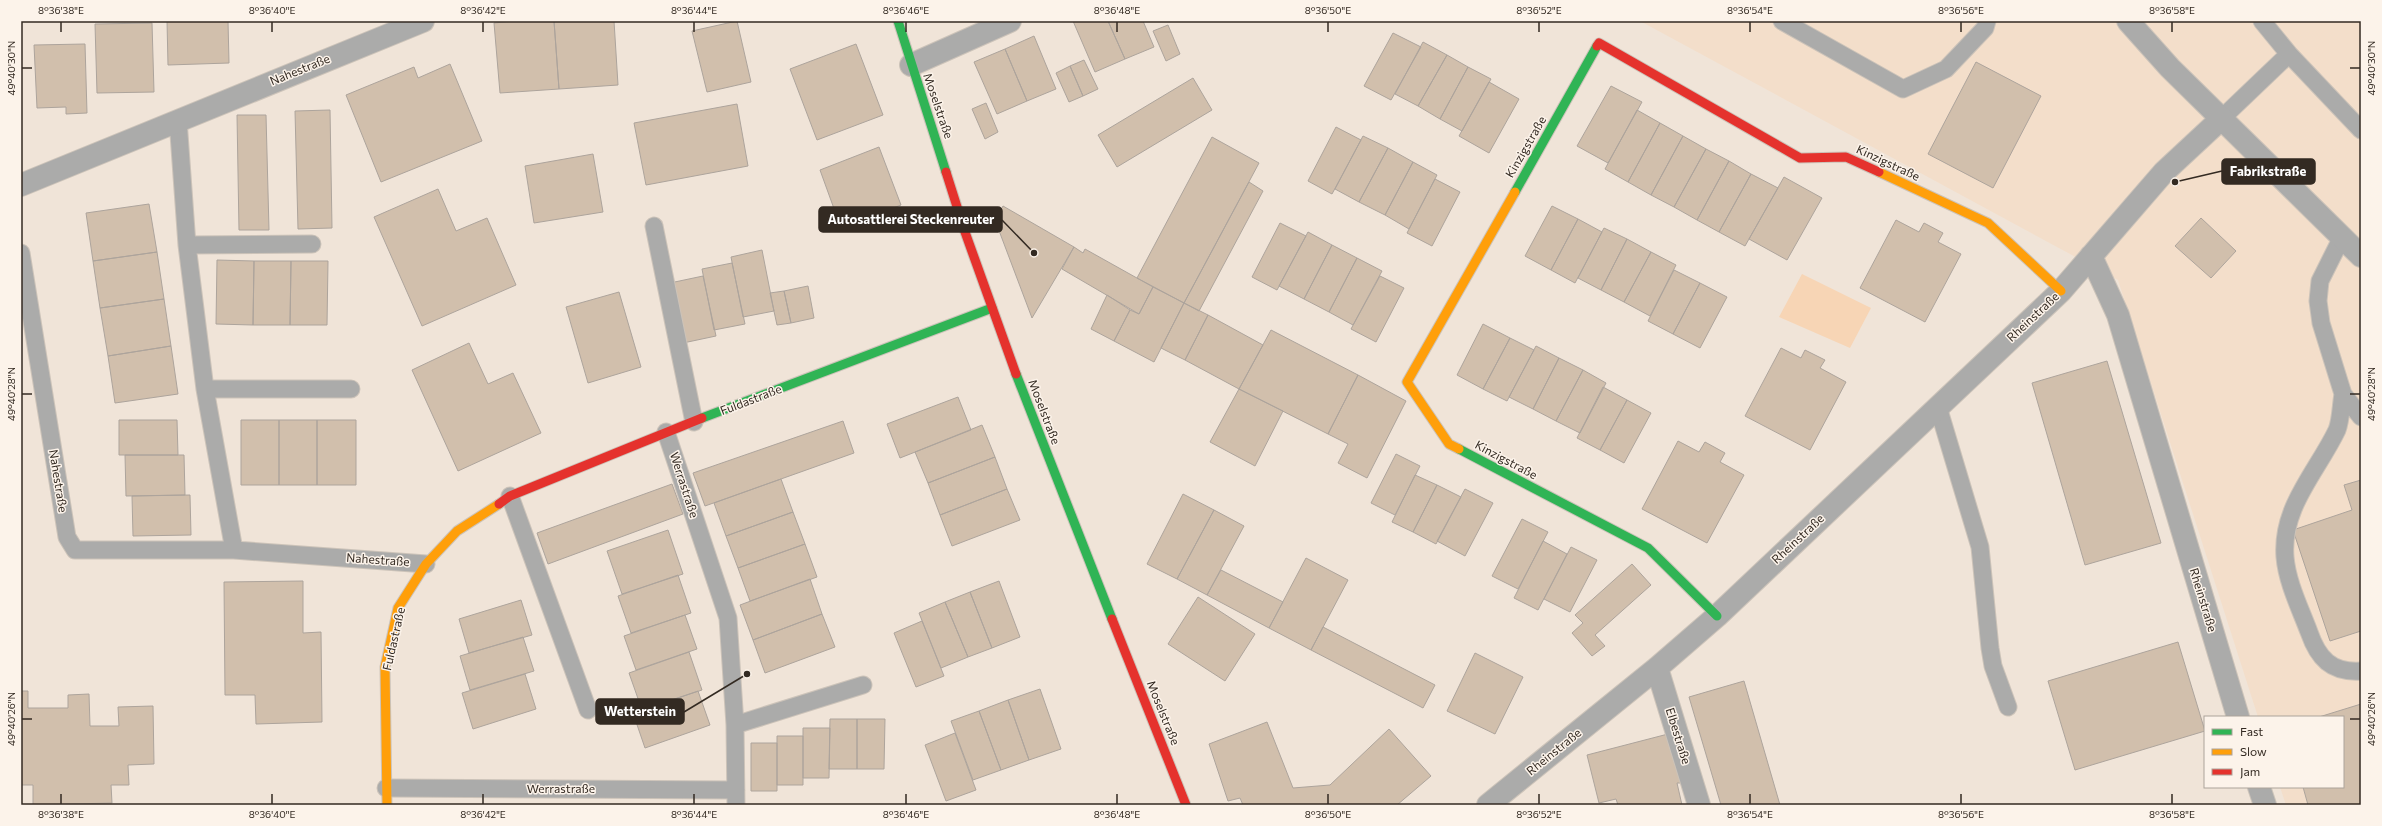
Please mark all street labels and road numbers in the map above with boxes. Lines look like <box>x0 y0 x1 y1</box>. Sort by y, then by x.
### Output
street label: Nahestraße <box>268 51 332 87</box>
street label: Moselstraße <box>921 71 957 140</box>
street label: Kinzigstraße <box>1502 113 1548 180</box>
street label: Kinzigstraße <box>1854 141 1922 183</box>
street label: Rheinstraße <box>2003 289 2061 344</box>
street label: Moselstraße <box>1026 377 1064 446</box>
street label: Fuldastraße <box>718 381 783 417</box>
street label: Kinzigstraße <box>1473 437 1540 481</box>
street label: Nahestraße <box>47 448 71 513</box>
street label: Werrastraße <box>668 450 702 519</box>
street label: Rheinstraße <box>1768 511 1826 566</box>
street label: Nahestraße <box>346 550 410 568</box>
street label: Rheinstraße <box>2188 566 2220 633</box>
street label: Fuldastraße <box>379 606 407 672</box>
street label: Moselstraße <box>1145 678 1183 747</box>
street label: Elbestraße <box>1664 706 1694 766</box>
street label: Rheinstraße <box>1523 725 1583 777</box>
street label: Werrastraße <box>527 781 595 795</box>

